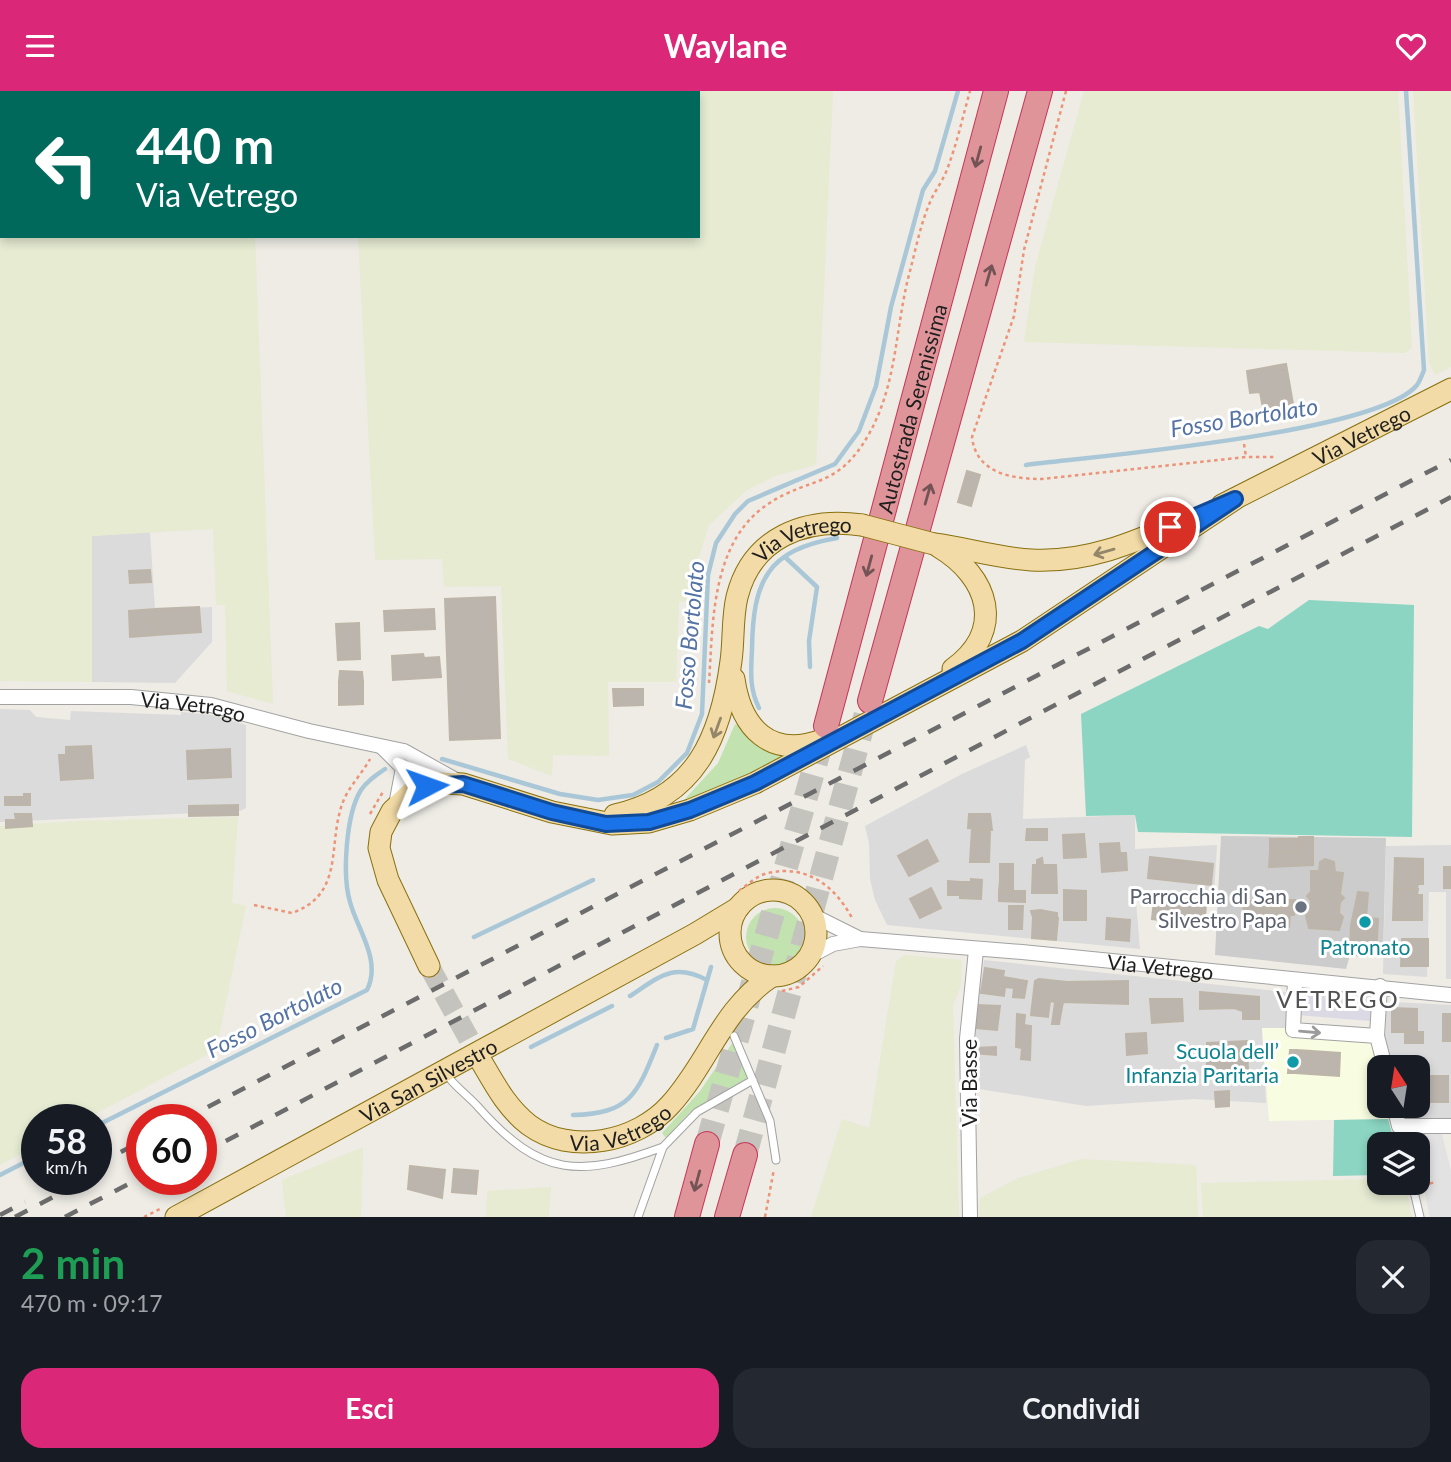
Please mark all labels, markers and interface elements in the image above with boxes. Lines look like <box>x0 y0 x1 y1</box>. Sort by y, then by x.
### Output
text: Waylane <box>664 26 787 65</box>
icon: menu <box>21 27 59 65</box>
icon: heart <box>1392 27 1430 65</box>
text: 440 m <box>136 116 274 174</box>
icon: left <box>21 119 112 210</box>
one-way arrow <box>971 145 984 168</box>
text: Via Vetrego <box>136 175 298 214</box>
one-way arrow <box>983 264 996 286</box>
street label: Autostrada Serenissima <box>871 301 951 516</box>
water label: Fosso Bortolato <box>1168 392 1320 442</box>
street label: Via Vetrego <box>1308 399 1414 470</box>
one-way arrow <box>922 483 935 505</box>
pin <box>1140 497 1200 557</box>
icon: arrive <box>1151 508 1189 546</box>
street label: Via Vetrego <box>746 511 853 567</box>
one-way arrow <box>1093 547 1115 560</box>
one-way arrow <box>862 554 875 577</box>
water label: Fosso Bortolato <box>669 560 709 710</box>
street label: Via Vetrego <box>139 686 249 726</box>
one-way arrow <box>710 716 722 738</box>
position arrow <box>390 749 464 823</box>
place label: Parrocchia di San Silvestro Papa <box>1130 883 1287 932</box>
marker: Parrocchia di San Silvestro Papa <box>1293 899 1309 915</box>
marker: Patronato <box>1357 914 1373 930</box>
place label: Patronato <box>1320 934 1410 959</box>
street label: Via Vetrego <box>1106 948 1215 984</box>
water label: Fosso Bortolato <box>201 971 347 1063</box>
district label: VETREGO <box>1276 984 1400 1013</box>
one-way arrow <box>1298 1026 1321 1039</box>
street label: Via San Silvestro <box>355 1032 501 1127</box>
place label: Scuola dell’ Infanzia Paritaria <box>1125 1038 1279 1087</box>
street label: Via Basse <box>956 1039 981 1127</box>
marker: Scuola dell’ Infanzia Paritaria <box>1285 1054 1301 1070</box>
north arrow <box>1367 1055 1430 1118</box>
map controls <box>1367 1055 1430 1195</box>
street label: Via Vetrego <box>569 1099 676 1155</box>
speed limit sign: 60 <box>126 1104 217 1195</box>
text: 58 <box>46 1119 87 1161</box>
button: layers <box>1367 1132 1430 1195</box>
text: km/h <box>45 1156 88 1178</box>
one-way arrow <box>690 1169 703 1191</box>
text: 2 min <box>21 1238 125 1288</box>
button: close <box>1356 1240 1430 1314</box>
text: 470 m · 09:17 <box>21 1289 163 1317</box>
button: Esci <box>21 1368 719 1448</box>
button: Condividi <box>733 1368 1430 1448</box>

